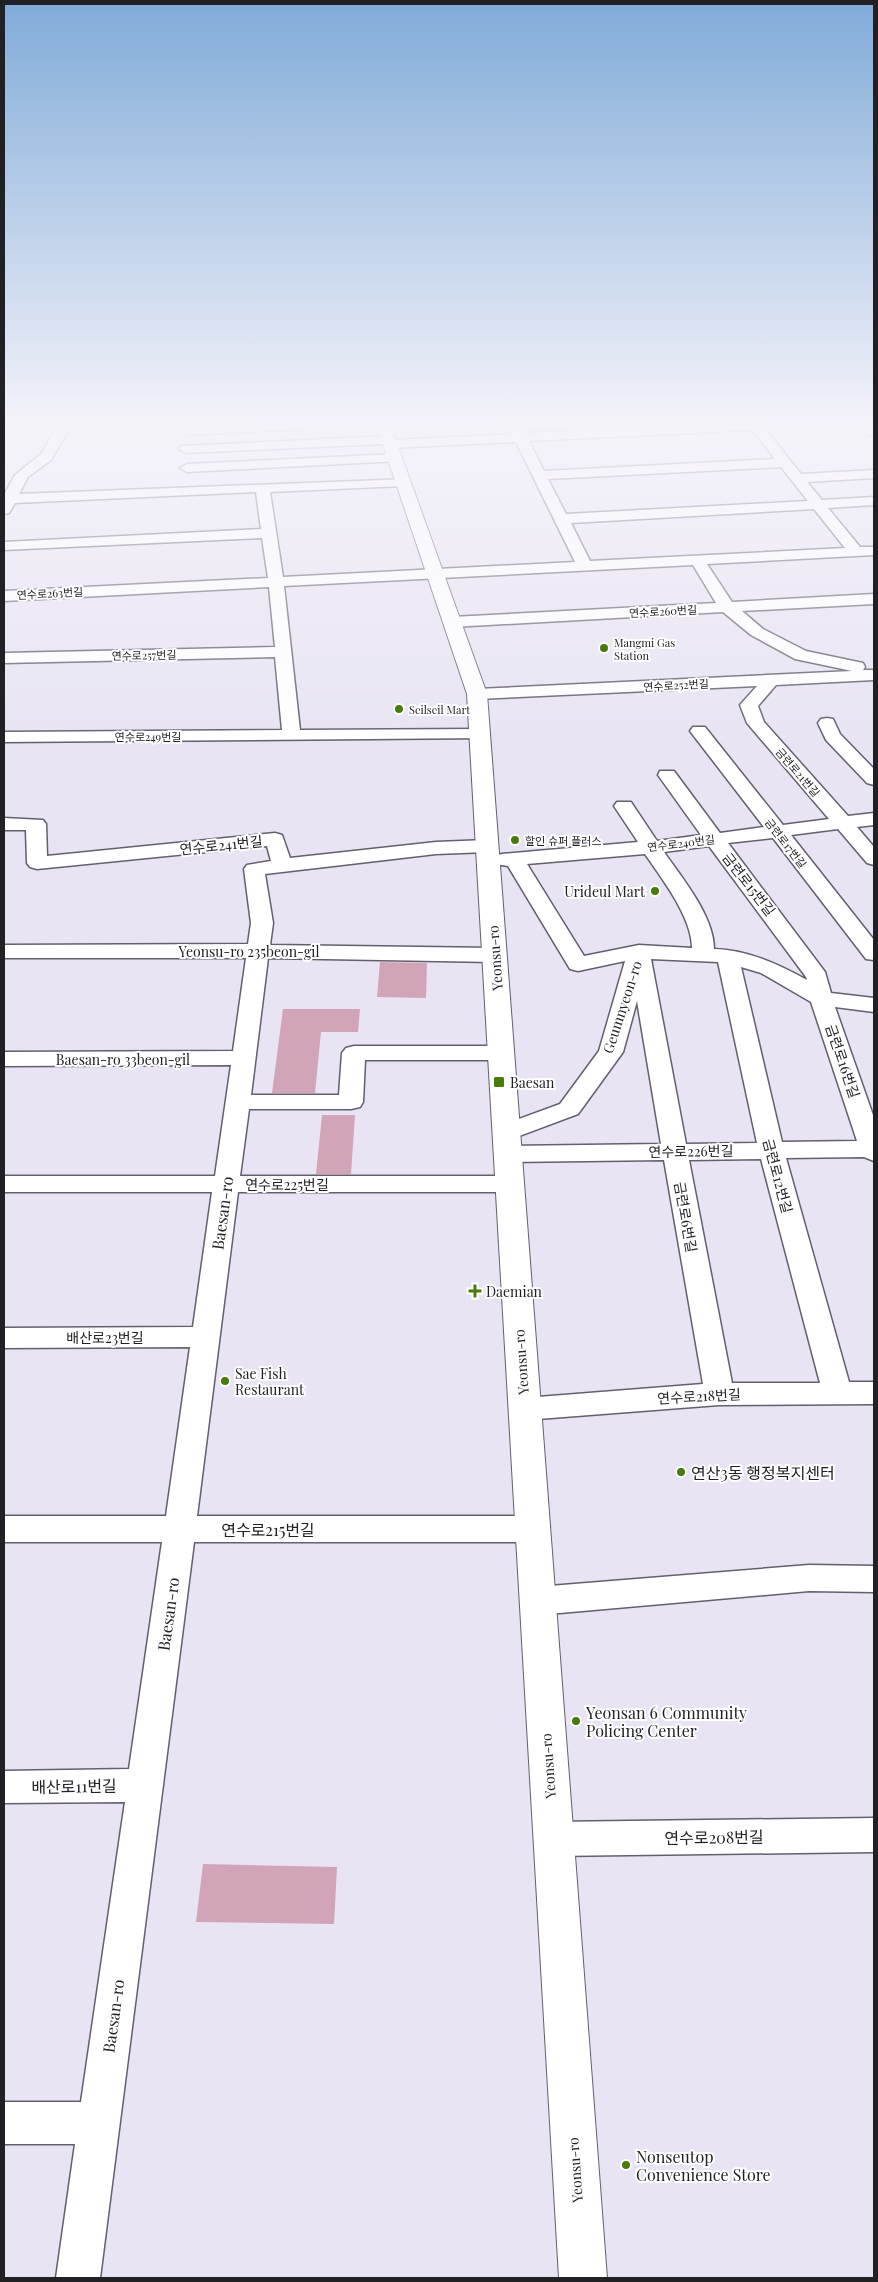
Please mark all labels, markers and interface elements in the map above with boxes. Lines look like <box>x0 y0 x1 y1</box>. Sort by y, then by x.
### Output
street label: 연수로263번길 <box>16 584 84 602</box>
street label: 연수로260번길 <box>629 602 697 620</box>
place label: Mangmi Gas Station <box>614 635 675 663</box>
marker: Mangmi Gas Station <box>598 642 610 654</box>
street label: 연수로257번길 <box>111 647 177 663</box>
street label: 연수로252번길 <box>643 676 709 694</box>
place label: Seilseil Mart <box>409 702 470 717</box>
marker: Seilseil Mart <box>393 703 405 715</box>
street label: 연수로249번길 <box>115 729 181 744</box>
street label: 금련로21번길 <box>773 744 823 800</box>
street label: 금련로17번길 <box>762 815 810 871</box>
street label: 연수로241번길 <box>179 831 263 859</box>
street label: 연수로240번길 <box>646 831 716 855</box>
place label: 할인 슈퍼 플러스 <box>525 833 601 848</box>
marker: 할인 슈퍼 플러스 <box>509 834 521 846</box>
street label: 금련로15번길 <box>718 849 780 919</box>
place label: Urideul Mart <box>564 882 646 901</box>
marker: Urideul Mart <box>649 885 661 897</box>
street label: Yeonsu-ro <box>483 924 507 992</box>
street label: Yeonsu-ro 235beon-gil <box>178 942 319 961</box>
street label: Geumnyeon-ro <box>598 958 646 1056</box>
street label: 금련로16번길 <box>822 1022 864 1100</box>
street label: Baesan-ro 33beon-gil <box>56 1050 190 1069</box>
place label: Baesan <box>510 1073 555 1092</box>
marker: Baesan <box>492 1075 506 1089</box>
street label: 금련로12번길 <box>759 1137 797 1215</box>
street label: 연수로226번길 <box>648 1141 734 1161</box>
street label: Baesan-ro <box>206 1175 238 1251</box>
street label: 연수로225번길 <box>245 1175 329 1194</box>
street label: 금련로6번길 <box>670 1180 702 1254</box>
place label: Daemian <box>486 1282 543 1301</box>
marker: Daemian <box>468 1284 482 1298</box>
street label: 배산로23번길 <box>66 1328 144 1347</box>
street label: Yeonsu-ro <box>509 1328 533 1396</box>
place label: Sae Fish Restaurant <box>235 1364 305 1399</box>
marker: Sae Fish Restaurant <box>219 1375 231 1387</box>
street label: 연수로218번길 <box>657 1384 741 1408</box>
place label: 연산3동 행정복지센터 <box>691 1462 835 1483</box>
marker: 연산3동 행정복지센터 <box>675 1466 687 1478</box>
street label: 연수로215번길 <box>221 1519 315 1540</box>
street label: Baesan-ro <box>152 1576 184 1652</box>
place label: Yeonsan 6 Community Policing Center <box>585 1702 747 1741</box>
marker: Yeonsan 6 Community Policing Center <box>570 1715 582 1727</box>
street label: Yeonsu-ro <box>536 1732 560 1800</box>
street label: 배산로11번길 <box>31 1775 117 1797</box>
street label: 연수로208번길 <box>664 1826 764 1848</box>
street label: Baesan-ro <box>97 1978 129 2054</box>
street label: Yeonsu-ro <box>563 2136 587 2204</box>
place label: Nonseutop Convenience Store <box>636 2146 771 2185</box>
marker: Nonseutop Convenience Store <box>620 2159 632 2171</box>

